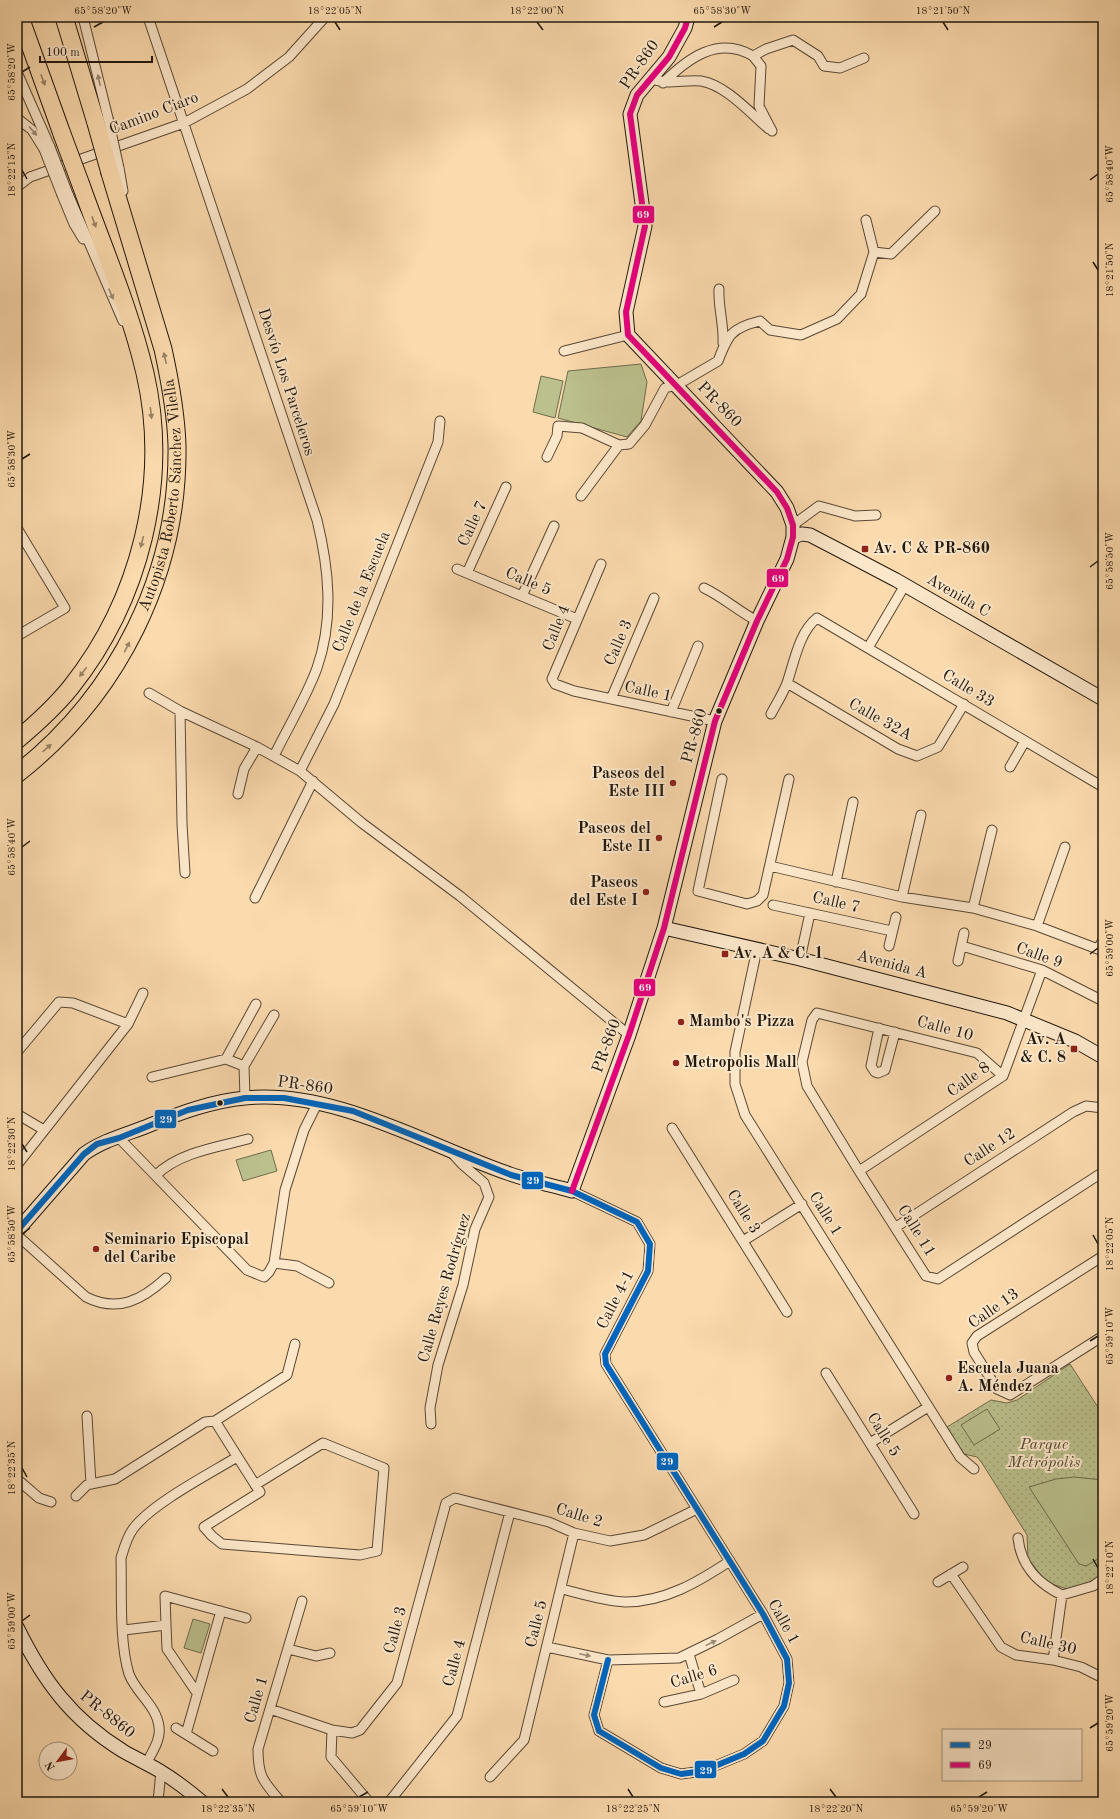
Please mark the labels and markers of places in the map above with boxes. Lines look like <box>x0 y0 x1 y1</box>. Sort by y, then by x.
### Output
place label: Av. C & PR-860 <box>873 541 990 557</box>
marker: Av. C & PR-860 <box>860 544 870 554</box>
unlabelled marker <box>714 706 724 716</box>
place label: Paseos del Este III <box>591 766 665 800</box>
marker: Paseos del Este III <box>668 778 678 788</box>
place label: Paseos del Este II <box>577 821 651 855</box>
marker: Paseos del Este II <box>654 833 664 843</box>
place label: Paseos del Este I <box>570 875 638 909</box>
marker: Paseos del Este I <box>641 887 651 897</box>
place label: Av. A & C. 1 <box>733 946 824 962</box>
marker: Av. A & C. 1 <box>720 949 730 959</box>
place label: Mambo's Pizza <box>689 1014 795 1030</box>
marker: Mambo's Pizza <box>676 1017 686 1027</box>
place label: Av. A & C. 8 <box>1020 1032 1066 1066</box>
marker: Av. A & C. 8 <box>1069 1044 1079 1054</box>
place label: Metropolis Mall <box>684 1055 797 1071</box>
marker: Metropolis Mall <box>671 1058 681 1068</box>
unlabelled marker <box>215 1098 225 1108</box>
place label: Seminario Episcopal del Caribe <box>104 1232 249 1266</box>
marker: Seminario Episcopal del Caribe <box>91 1244 101 1254</box>
place label: Escuela Juana A. Méndez <box>957 1361 1059 1395</box>
marker: Escuela Juana A. Méndez <box>944 1373 954 1383</box>

